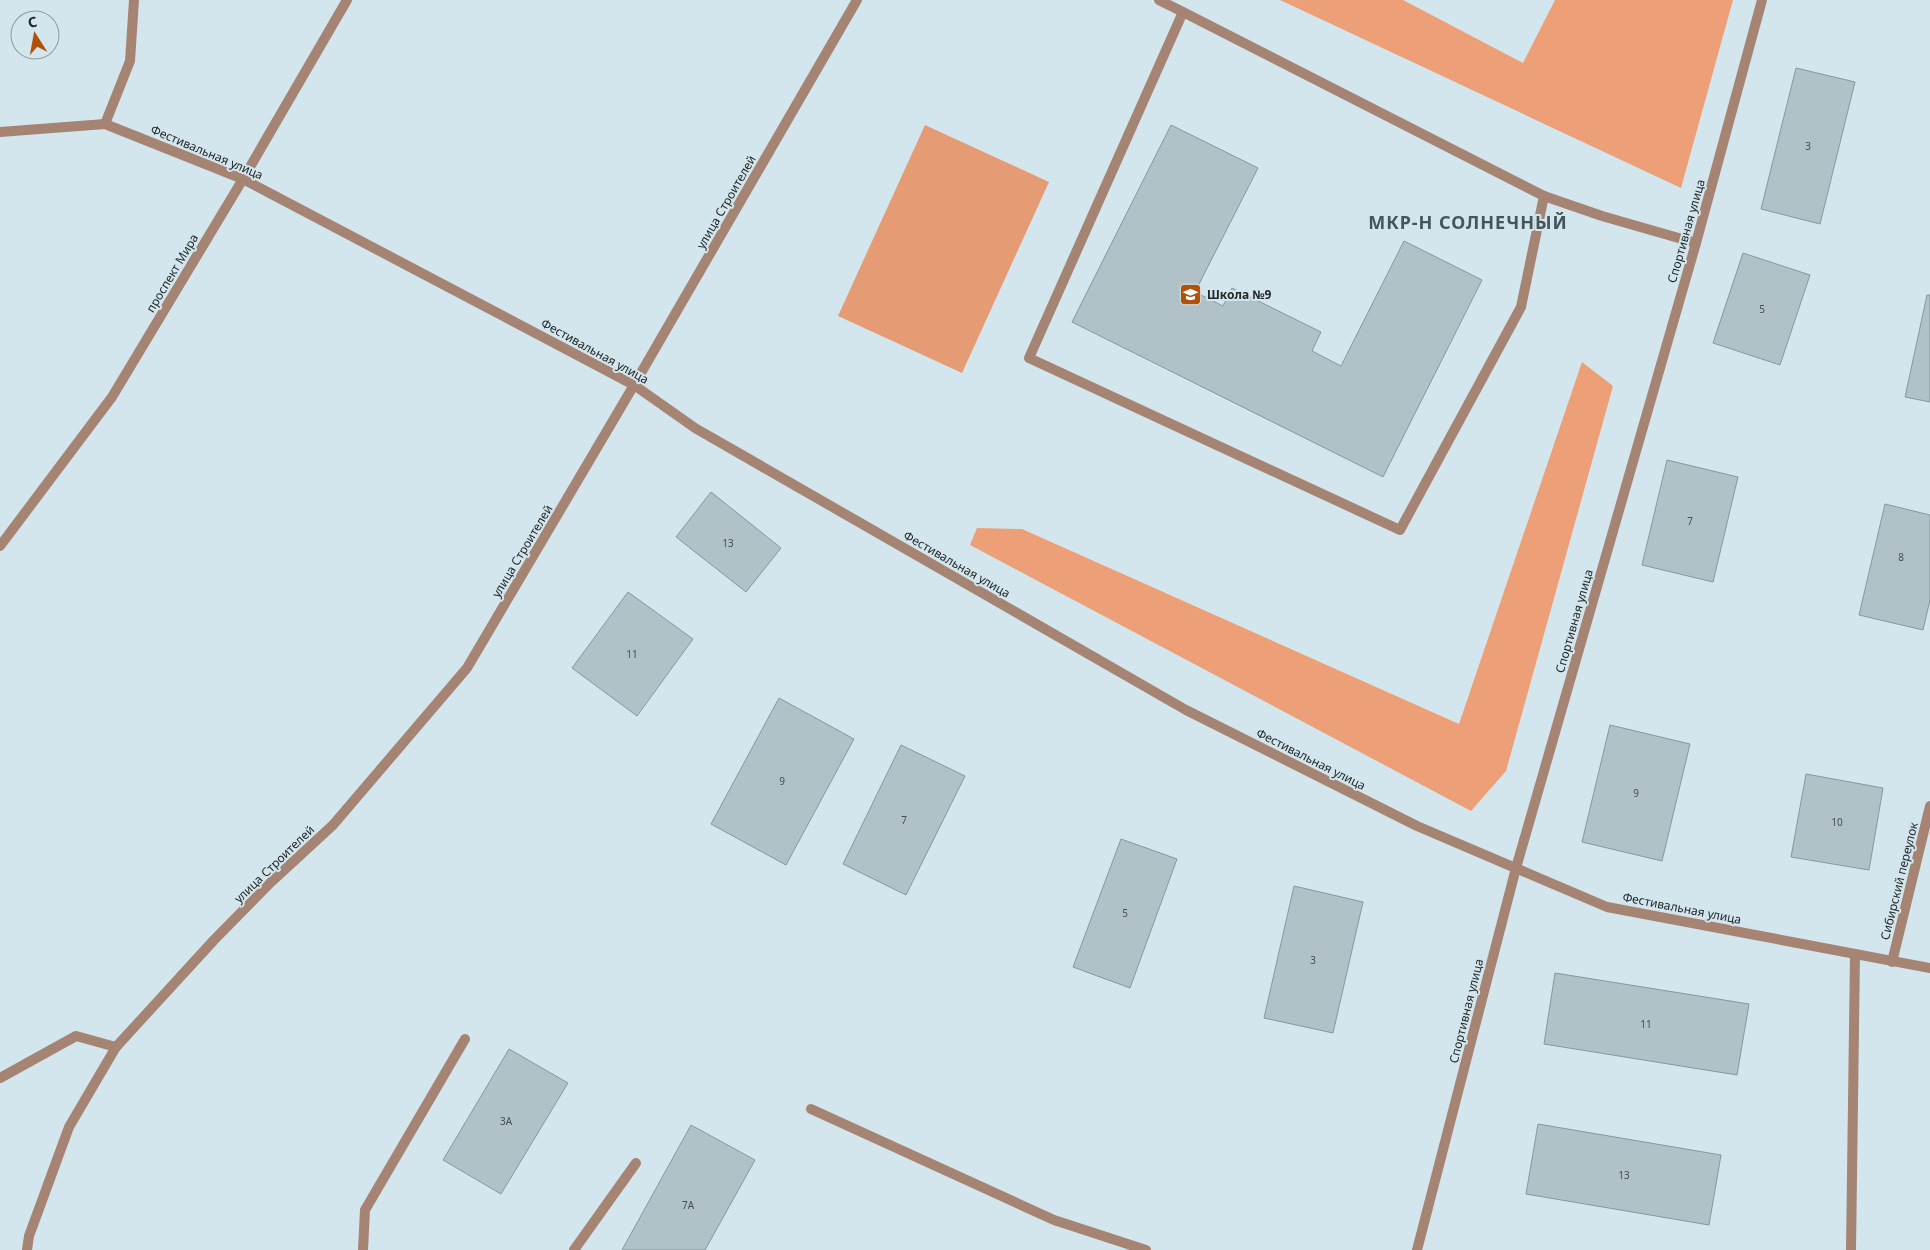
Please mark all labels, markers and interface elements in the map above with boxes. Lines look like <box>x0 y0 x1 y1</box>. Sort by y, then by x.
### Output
north arrow <box>10 10 60 60</box>
text: С <box>26 12 39 32</box>
street label: Фестивальная улица <box>148 121 266 183</box>
house number: 3 <box>1805 139 1811 153</box>
street label: улица Строителей <box>692 152 760 252</box>
street label: Спортивная улица <box>1663 177 1709 285</box>
district label: МКР-Н СОЛНЕЧНЫЙ <box>1368 210 1568 234</box>
street label: проспект Мира <box>142 231 202 315</box>
school or university icon: Школа №9 <box>1179 282 1203 306</box>
place label: Школа №9 <box>1207 286 1271 303</box>
house number: 5 <box>1759 302 1765 316</box>
street label: Фестивальная улица <box>538 314 652 388</box>
street label: улица Строителей <box>488 501 556 601</box>
house number: 7 <box>1687 514 1693 528</box>
street label: Фестивальная улица <box>901 527 1013 601</box>
house number: 13 <box>722 536 734 550</box>
house number: 8 <box>1898 550 1904 564</box>
street label: Спортивная улица <box>1551 567 1597 675</box>
house number: 11 <box>626 647 638 661</box>
street label: Фестивальная улица <box>1253 724 1369 794</box>
house number: 9 <box>779 774 785 788</box>
house number: 9 <box>1633 786 1639 800</box>
house number: 7 <box>901 813 907 827</box>
house number: 10 <box>1831 815 1843 829</box>
street label: Сибирский переулок <box>1876 820 1922 942</box>
street label: улица Строителей <box>230 821 318 907</box>
street label: Фестивальная улица <box>1621 888 1743 928</box>
house number: 5 <box>1122 906 1128 920</box>
house number: 3 <box>1310 953 1316 967</box>
street label: Спортивная улица <box>1445 957 1487 1065</box>
house number: 11 <box>1640 1017 1652 1031</box>
house number: 3А <box>500 1114 513 1128</box>
house number: 13 <box>1618 1168 1630 1182</box>
house number: 7А <box>682 1198 695 1212</box>

